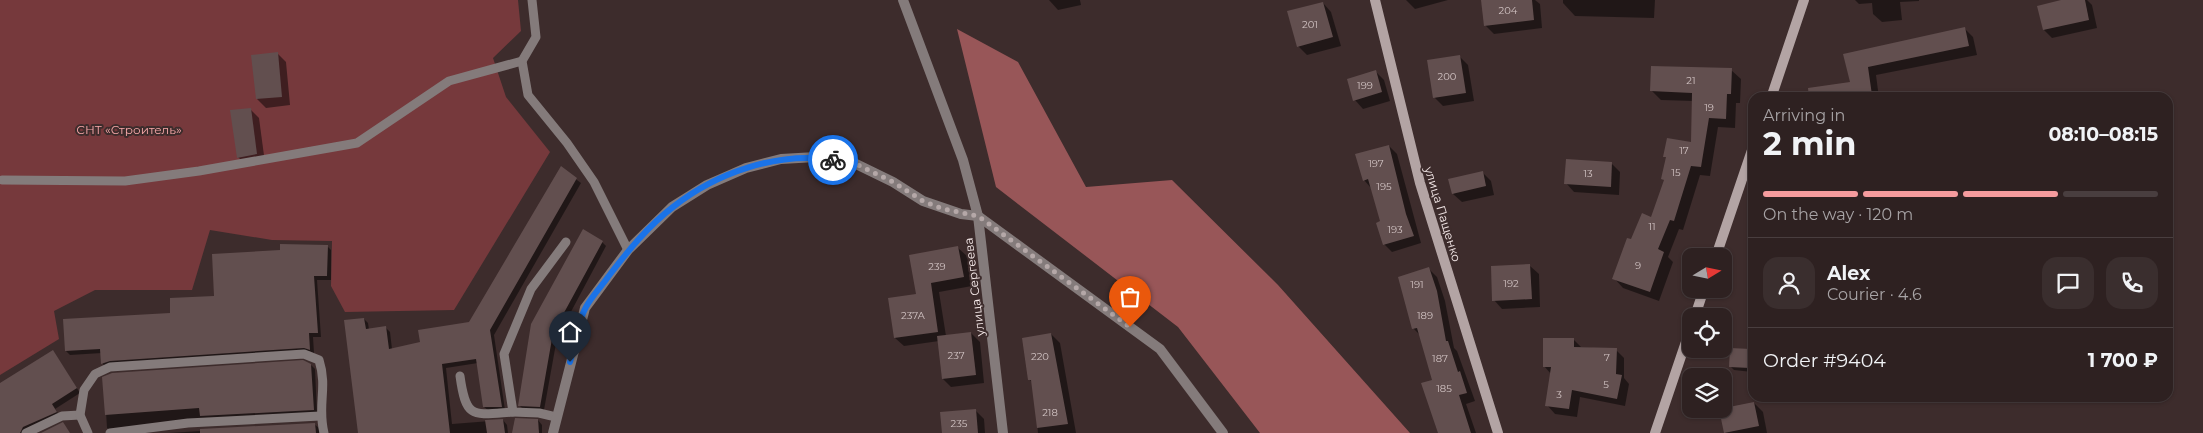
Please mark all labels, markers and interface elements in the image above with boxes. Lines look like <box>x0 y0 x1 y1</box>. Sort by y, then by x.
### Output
house number: 204 <box>1499 4 1518 17</box>
house number: 201 <box>1302 18 1318 31</box>
house number: 200 <box>1438 70 1457 83</box>
house number: 21 <box>1686 74 1696 87</box>
house number: 199 <box>1357 79 1373 92</box>
house number: 19 <box>1704 101 1714 114</box>
text: Arriving in <box>1763 106 1845 125</box>
park label: СНТ «Строитель» <box>76 122 182 137</box>
text: 08:10–08:15 <box>2048 123 2158 146</box>
text: 2 min <box>1763 124 1856 163</box>
courier <box>808 135 858 185</box>
house number: 17 <box>1679 144 1689 157</box>
icon: bike <box>819 146 847 174</box>
house number: 197 <box>1368 157 1384 170</box>
street label: улица Пащенко <box>1421 164 1465 264</box>
house number: 15 <box>1671 166 1681 179</box>
house number: 13 <box>1583 167 1593 180</box>
house number: 195 <box>1376 180 1392 193</box>
text: On the way · 120 m <box>1763 205 1913 224</box>
house number: 11 <box>1648 220 1656 233</box>
house number: 193 <box>1387 223 1403 236</box>
street label: улица Сергеева <box>961 237 988 338</box>
north arrow <box>1682 248 1732 298</box>
map controls <box>1682 248 1732 418</box>
button: person <box>1763 257 1815 309</box>
button: chat <box>2042 257 2094 309</box>
button: phone <box>2106 257 2158 309</box>
house number: 9 <box>1635 259 1641 272</box>
house number: 239 <box>928 260 946 273</box>
text: Alex <box>1827 262 1870 285</box>
pin <box>1109 276 1151 327</box>
house number: 192 <box>1503 277 1519 290</box>
house number: 191 <box>1410 278 1424 291</box>
icon: bag <box>1116 283 1144 311</box>
text: Courier · 4.6 <box>1827 285 1922 304</box>
button: locate <box>1682 308 1732 358</box>
house number: 237А <box>901 309 925 322</box>
house number: 189 <box>1417 309 1433 322</box>
pin <box>549 311 591 362</box>
icon: home <box>556 318 584 346</box>
house number: 237 <box>947 349 965 362</box>
text: Order #9404 <box>1763 349 1886 372</box>
text: 1 700 ₽ <box>2088 349 2158 372</box>
house number: 220 <box>1031 350 1049 363</box>
house number: 7 <box>1604 351 1610 364</box>
house number: 187 <box>1432 352 1448 365</box>
button: layers <box>1682 368 1732 418</box>
house number: 5 <box>1603 378 1609 391</box>
house number: 185 <box>1436 382 1452 395</box>
house number: 3 <box>1556 388 1562 401</box>
house number: 218 <box>1042 406 1058 419</box>
house number: 235 <box>951 417 968 430</box>

